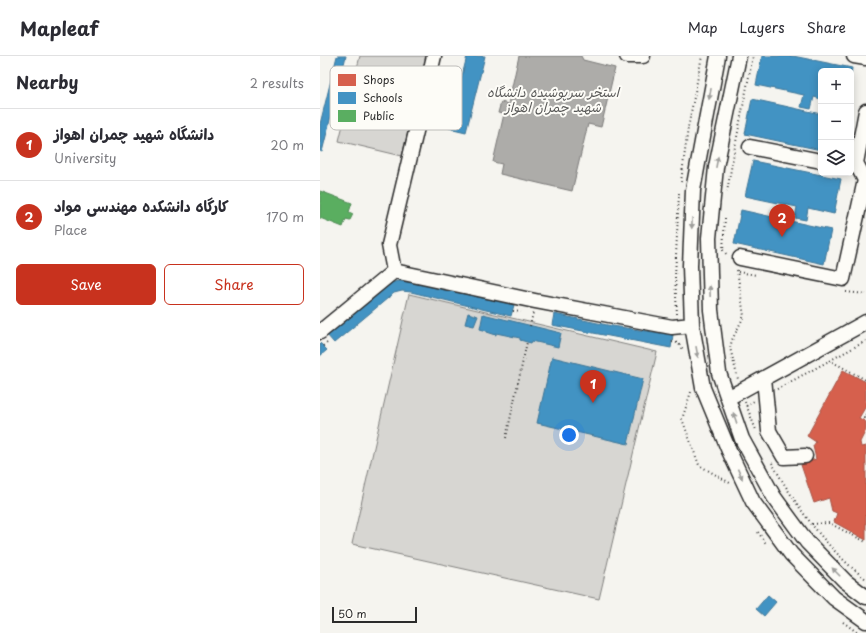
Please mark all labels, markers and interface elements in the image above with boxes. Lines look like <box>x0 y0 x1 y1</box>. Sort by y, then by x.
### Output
text: Mapleaf <box>20 14 98 42</box>
text: Map <box>688 17 718 38</box>
text: Layers <box>740 17 785 38</box>
text: Share <box>807 17 846 38</box>
legend <box>330 66 462 130</box>
map controls <box>818 68 854 176</box>
button: + <box>818 68 854 104</box>
text: Nearby <box>16 69 78 95</box>
text: Shops <box>363 71 394 88</box>
text: 2 results <box>250 73 304 92</box>
water label: استخر سرپوشیده دانشگاه شهید چمران اهواز <box>487 82 621 116</box>
one-way arrow <box>707 88 713 100</box>
text: Schools <box>363 89 403 106</box>
button: − <box>818 104 854 140</box>
text: Public <box>363 107 394 124</box>
text: دانشگاه شهید چمران اهواز <box>54 122 214 145</box>
text: 1 <box>26 135 32 154</box>
text: 20 m <box>270 135 304 154</box>
button: layers <box>818 140 854 176</box>
text: University <box>54 148 116 167</box>
one-way arrow <box>714 156 720 168</box>
text: کارگاه دانشکده مهندسی مواد <box>54 194 229 217</box>
pin: 2 <box>769 204 795 237</box>
text: 2 <box>24 207 34 226</box>
text: 170 m <box>266 207 304 226</box>
one-way arrow <box>689 217 695 230</box>
text: Place <box>54 220 87 239</box>
button: Save <box>16 264 156 305</box>
button: Share <box>164 264 304 305</box>
one-way arrow <box>707 284 713 297</box>
one-way arrow <box>694 346 700 358</box>
pin: 1 <box>580 370 606 403</box>
one-way arrow <box>731 412 737 424</box>
your location <box>559 425 579 445</box>
one-way arrow <box>737 468 743 480</box>
one-way arrow <box>831 567 841 577</box>
scale bar <box>332 605 417 624</box>
text: 50 m <box>338 605 367 622</box>

